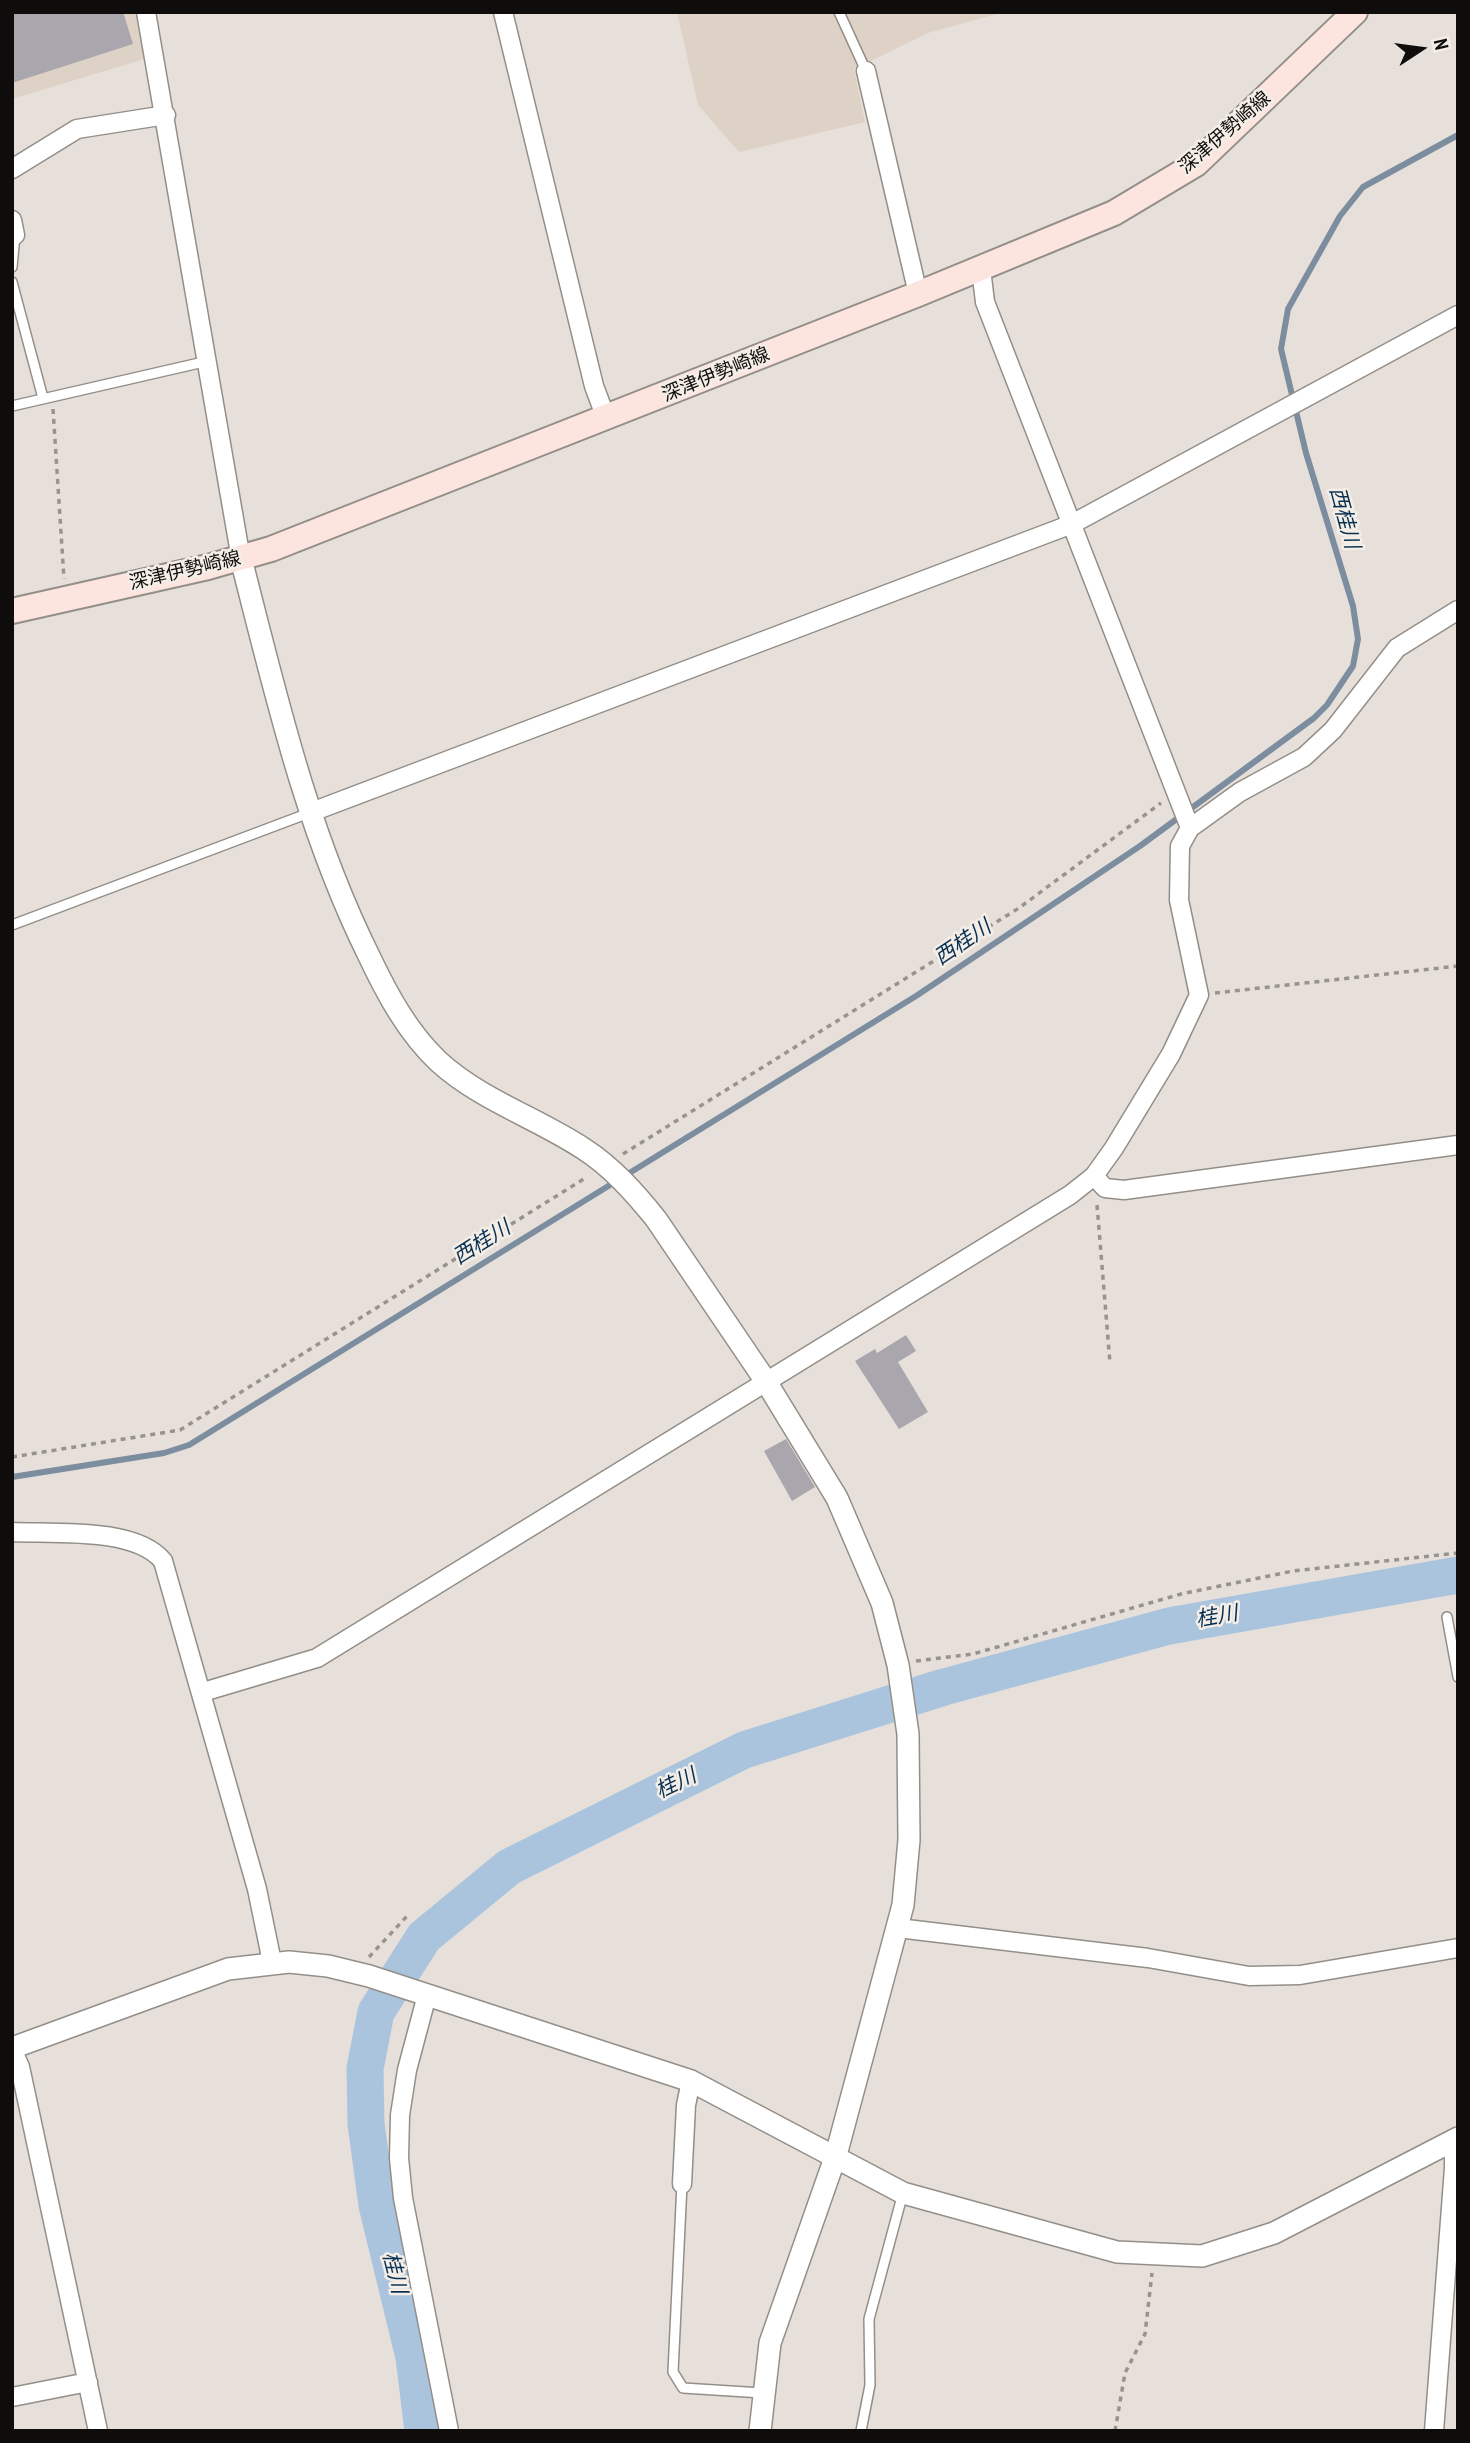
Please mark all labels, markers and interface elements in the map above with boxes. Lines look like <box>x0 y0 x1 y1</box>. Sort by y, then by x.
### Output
north arrow <box>1386 14 1456 84</box>
text: N <box>1429 37 1454 52</box>
street label: 深津伊勢崎線 <box>1175 87 1275 179</box>
street label: 深津伊勢崎線 <box>659 343 773 407</box>
water label: 西桂川 <box>1324 484 1364 552</box>
street label: 深津伊勢崎線 <box>127 547 243 595</box>
water label: 西桂川 <box>930 915 996 971</box>
water label: 西桂川 <box>449 1216 515 1270</box>
water label: 桂川 <box>1194 1601 1240 1633</box>
water label: 桂川 <box>652 1763 700 1805</box>
water label: 桂川 <box>377 2250 411 2296</box>

